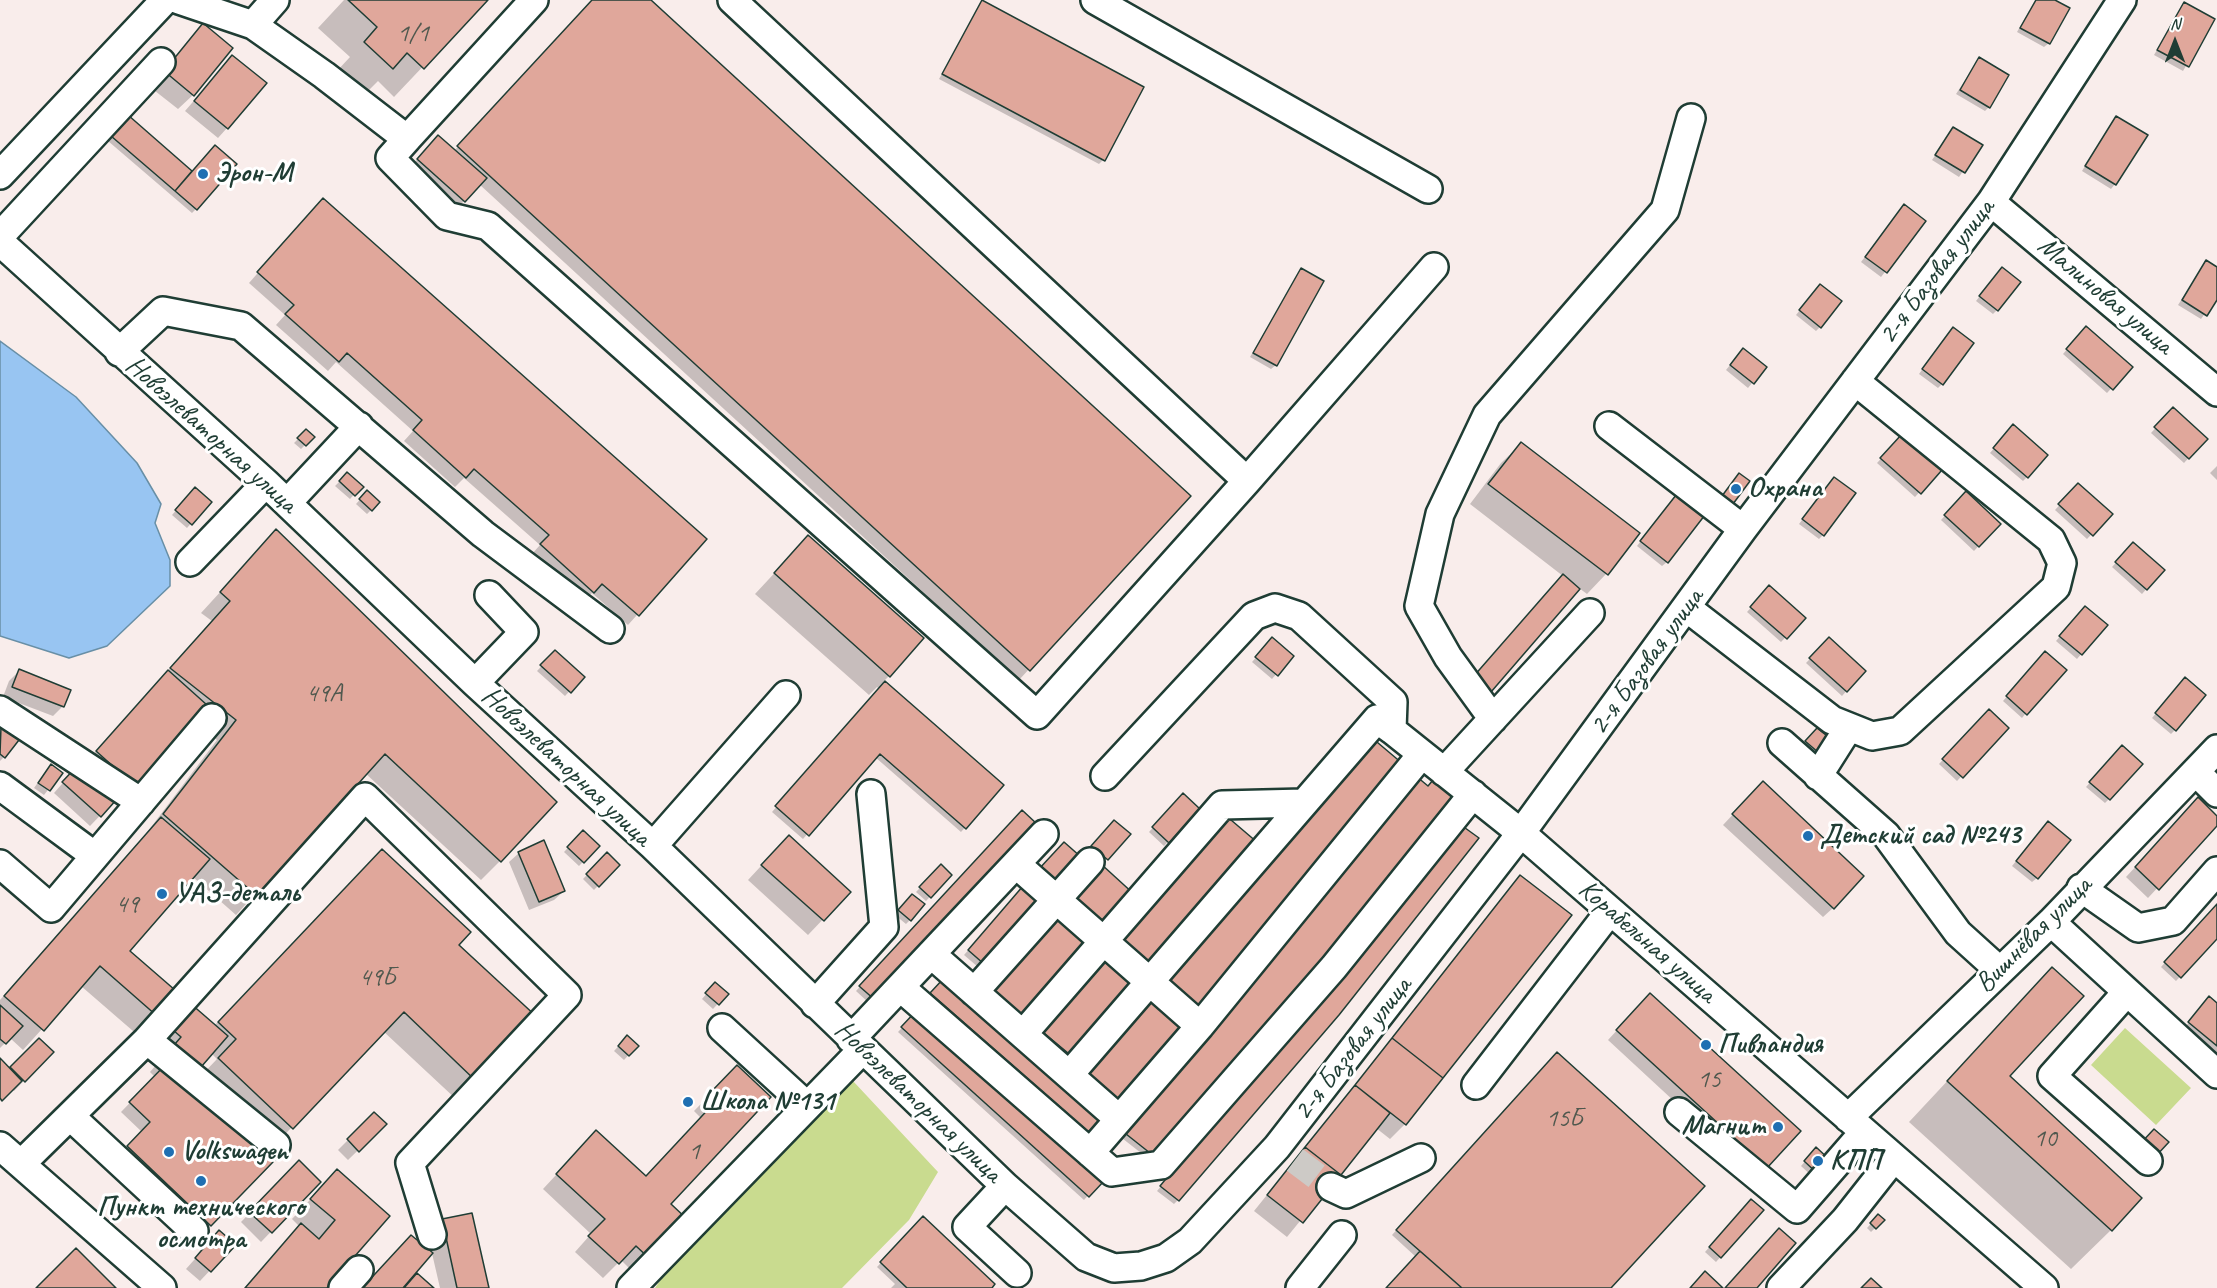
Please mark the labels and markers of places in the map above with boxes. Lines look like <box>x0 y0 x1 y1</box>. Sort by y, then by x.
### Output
place label: Эрон-М <box>215 157 292 191</box>
marker: Эрон-М <box>196 167 210 181</box>
place label: Охрана <box>1748 472 1822 506</box>
marker: Охрана <box>1729 482 1743 496</box>
place label: Детский сад №243 <box>1820 819 2021 853</box>
marker: Детский сад №243 <box>1801 829 1815 843</box>
place label: УАЗ-деталь <box>174 877 300 911</box>
marker: УАЗ-деталь <box>155 887 169 901</box>
place label: Пивландия <box>1718 1028 1822 1062</box>
marker: Пивландия <box>1699 1038 1713 1052</box>
place label: Школа №131 <box>700 1085 834 1119</box>
marker: Школа №131 <box>681 1095 695 1109</box>
place label: Магнит <box>1681 1110 1766 1144</box>
marker: Магнит <box>1771 1120 1785 1134</box>
place label: Volkswagen <box>181 1135 288 1169</box>
place label: КПП <box>1830 1144 1882 1178</box>
marker: Volkswagen <box>162 1145 176 1159</box>
marker: КПП <box>1811 1154 1825 1168</box>
marker: Пункт технического осмотра <box>194 1174 208 1188</box>
place label: Пункт технического осмотра <box>97 1191 305 1257</box>

